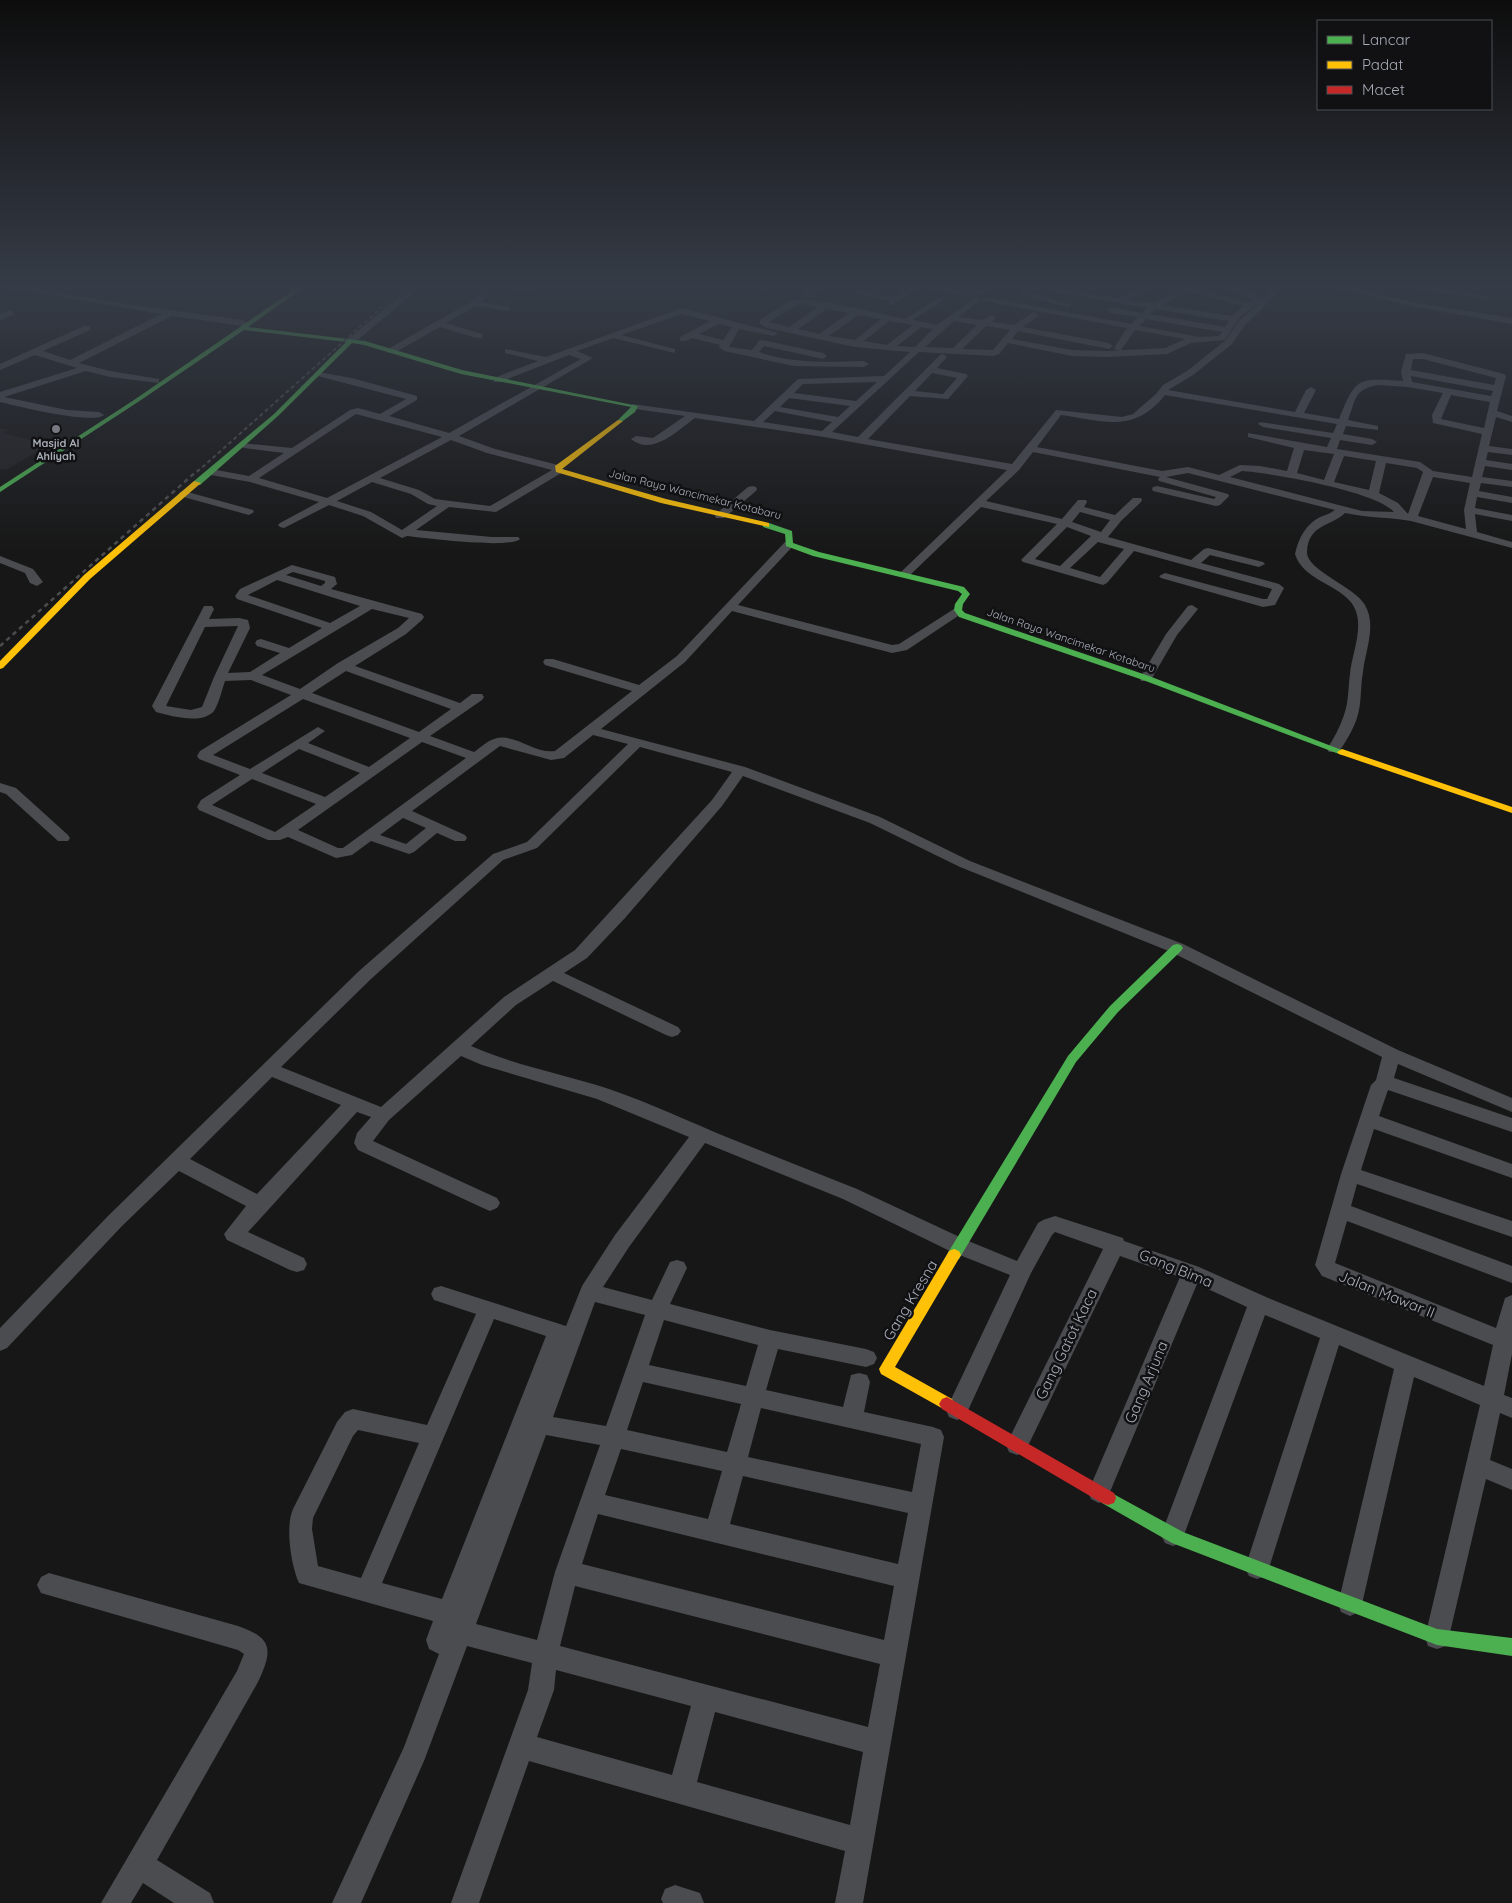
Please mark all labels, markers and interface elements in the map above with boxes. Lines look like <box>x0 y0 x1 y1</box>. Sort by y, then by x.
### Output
legend <box>1317 20 1492 110</box>
text: Lancar <box>1362 30 1411 49</box>
text: Padat <box>1362 55 1403 74</box>
text: Macet <box>1362 80 1405 99</box>
marker: Masjid Al Ahliyah <box>50 423 62 435</box>
place label: Masjid Al Ahliyah <box>33 436 79 463</box>
street label: Jalan Raya Wancimekar Kotabaru <box>607 466 783 522</box>
street label: Jalan Raya Wancimekar Kotabaru <box>985 605 1157 675</box>
street label: Gang Bima <box>1136 1245 1216 1291</box>
street label: Gang Kresna <box>879 1256 941 1344</box>
street label: Jalan Mawar II <box>1336 1266 1438 1322</box>
street label: Gang Gatot Kaca <box>1031 1286 1101 1402</box>
street label: Gang Arjuna <box>1120 1338 1172 1426</box>

